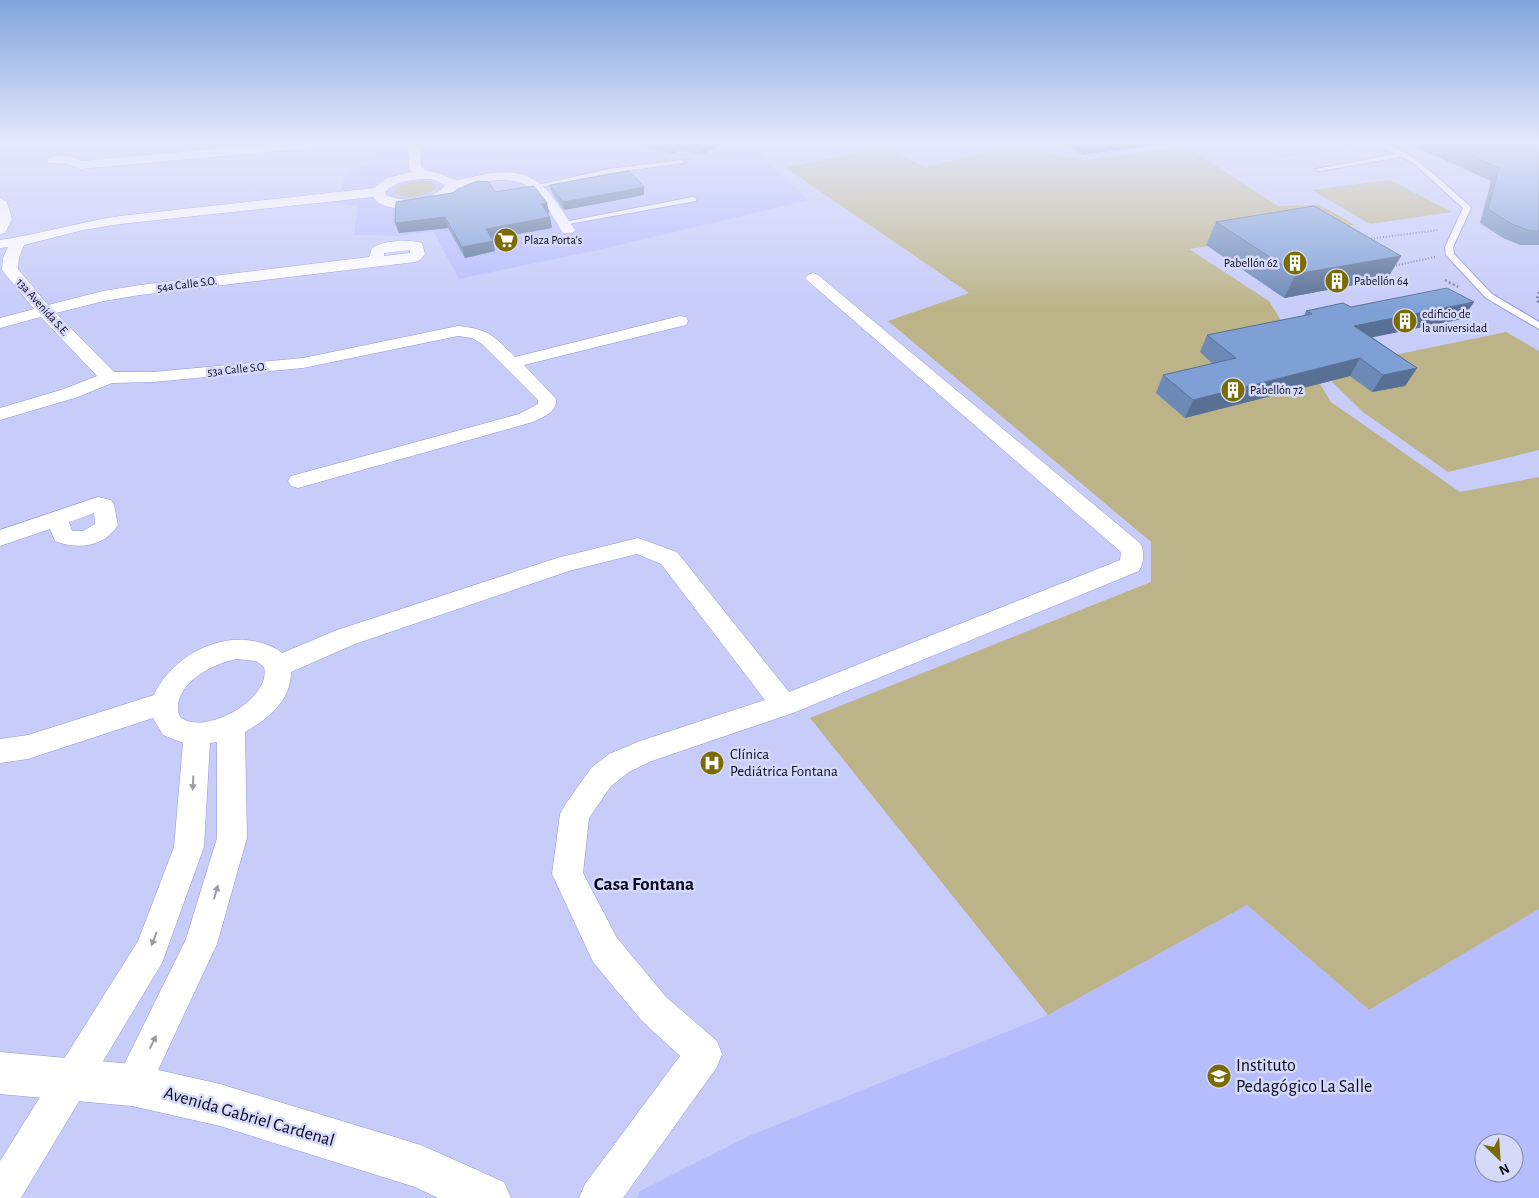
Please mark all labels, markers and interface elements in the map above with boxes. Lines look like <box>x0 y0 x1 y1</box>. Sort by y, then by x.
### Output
supermarket icon: Plaza Porta's <box>493 227 519 253</box>
place label: Plaza Porta's <box>524 234 582 246</box>
building icon: Pabellón 62 <box>1282 250 1308 276</box>
place label: Pabellón 62 <box>1224 257 1279 269</box>
building icon: Pabellón 64 <box>1324 268 1350 294</box>
street label: 54a Calle S.O. <box>156 274 218 294</box>
place label: Pabellón 64 <box>1354 275 1409 287</box>
street label: 13a Avenida S.E. <box>14 276 72 338</box>
building icon: edificio de la universidad <box>1392 308 1418 334</box>
place label: edificio de la universidad <box>1422 308 1487 334</box>
street label: 53a Calle S.O. <box>207 360 267 378</box>
building icon: Pabellón 72 <box>1220 377 1246 403</box>
place label: Pabellón 72 <box>1250 384 1304 396</box>
place label: Clínica Pediátrica Fontana <box>730 747 838 779</box>
hospital icon: Clínica Pediátrica Fontana <box>699 750 725 776</box>
one-way arrow <box>188 775 196 791</box>
district label: Casa Fontana <box>594 875 694 894</box>
one-way arrow <box>213 885 221 900</box>
one-way arrow <box>150 932 158 947</box>
one-way arrow <box>149 1035 157 1049</box>
place label: Instituto Pedagógico La Salle <box>1236 1057 1372 1096</box>
school or university icon: Instituto Pedagógico La Salle <box>1206 1063 1232 1089</box>
street label: Avenida Gabriel Cardenal <box>162 1084 336 1150</box>
north arrow <box>1474 1133 1524 1183</box>
text: N <box>1497 1160 1511 1177</box>

